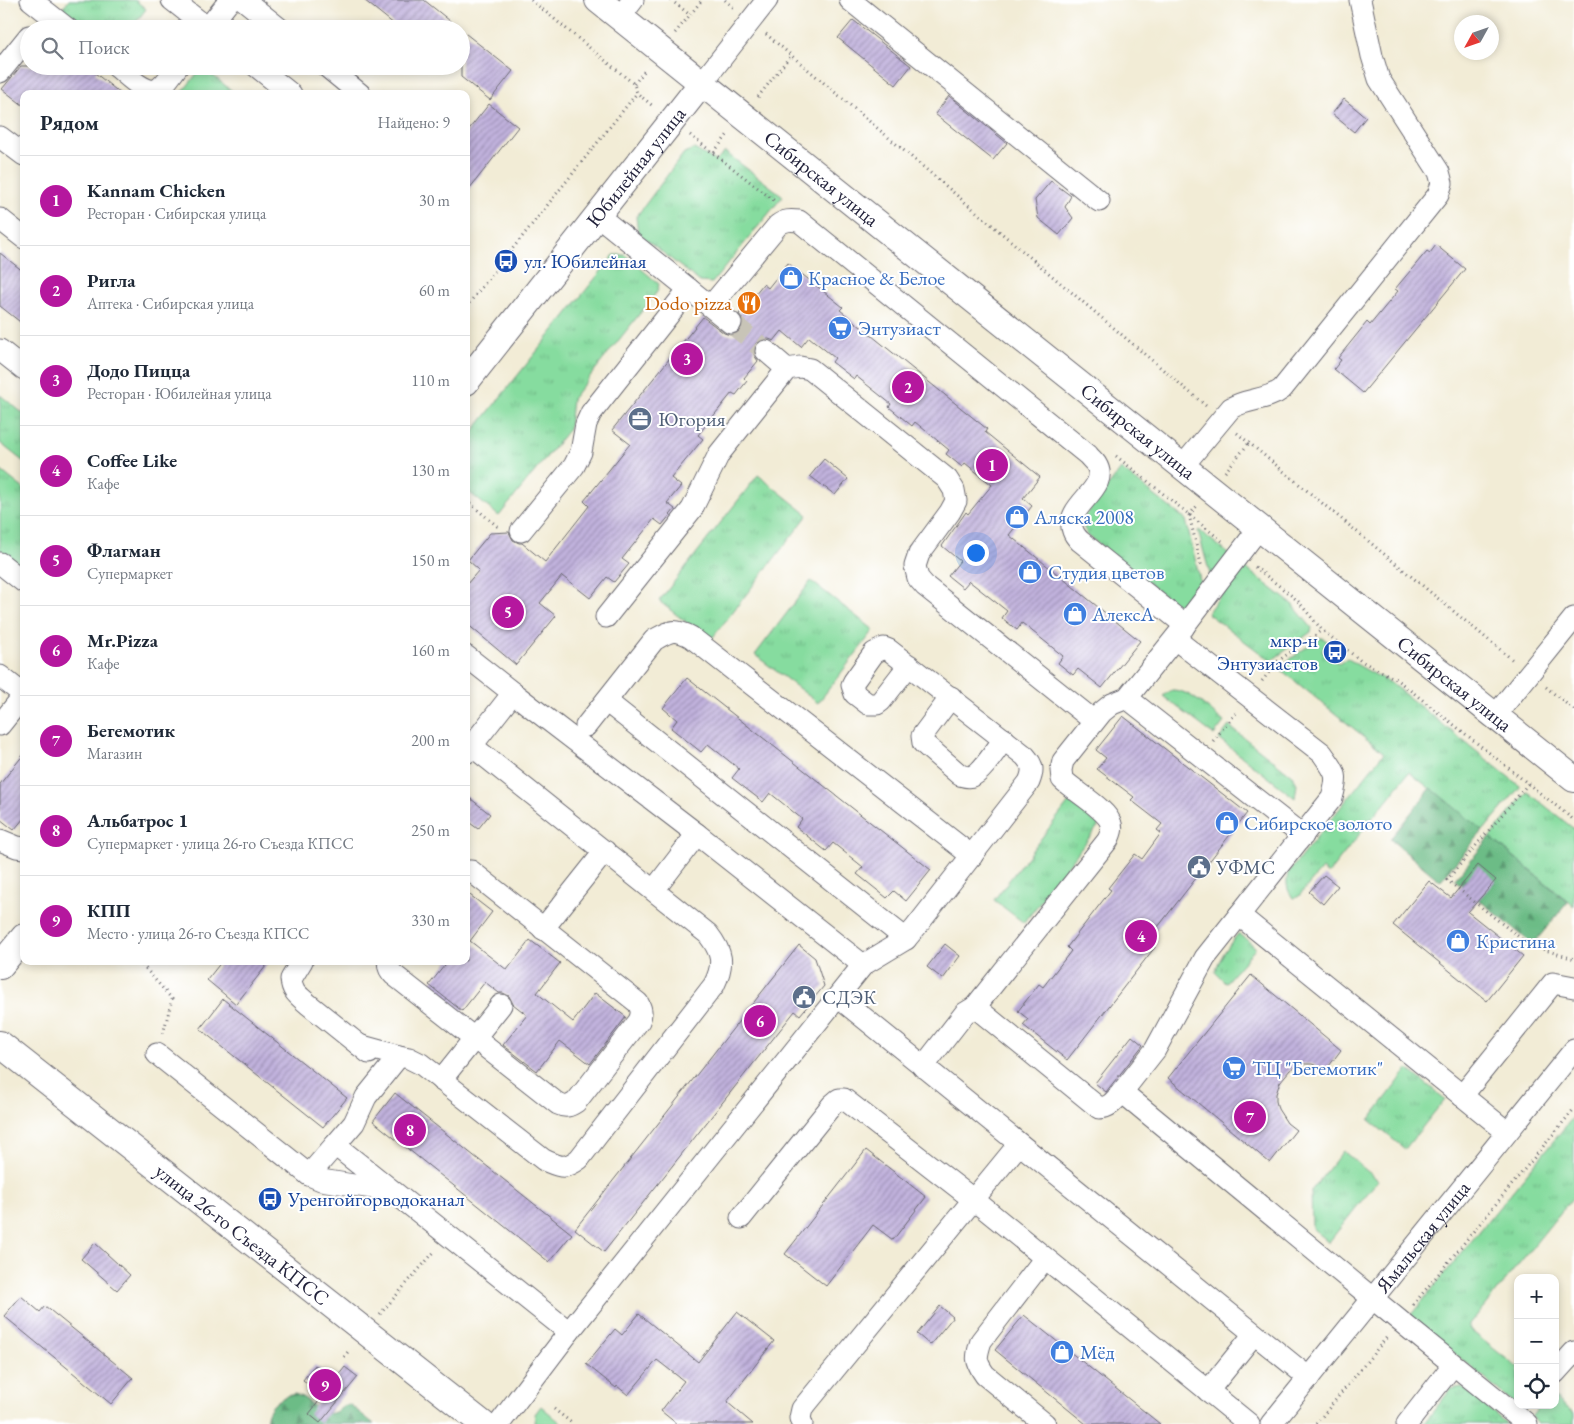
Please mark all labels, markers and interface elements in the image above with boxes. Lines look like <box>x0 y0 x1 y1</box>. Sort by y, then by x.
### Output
north arrow <box>1454 15 1499 60</box>
search box <box>20 20 470 75</box>
icon: search <box>38 34 66 62</box>
text: Поиск <box>78 35 130 60</box>
street label: Юбилейная улица <box>580 101 691 233</box>
text: Рядом <box>40 109 99 136</box>
text: Найдено: 9 <box>378 112 450 133</box>
street label: Сибирская улица <box>759 125 884 232</box>
text: Kannam Chicken <box>87 178 226 203</box>
text: 1 <box>52 190 60 211</box>
text: 30 m <box>419 190 450 211</box>
text: Ресторан · Сибирская улица <box>87 203 266 224</box>
bus stop icon: ул. Юбилейная <box>493 248 519 274</box>
place label: ул. Юбилейная <box>524 248 646 274</box>
shop icon: Красное & Белое <box>778 265 804 291</box>
place label: Красное & Белое <box>808 265 945 291</box>
text: Ригла <box>87 268 136 293</box>
text: 2 <box>52 280 60 301</box>
text: 60 m <box>419 280 450 301</box>
place label: Dodo pizza <box>645 290 732 316</box>
restaurant icon: Dodo pizza <box>736 290 762 316</box>
text: Аптека · Сибирская улица <box>87 293 254 314</box>
supermarket icon: Энтузиаст <box>827 315 853 341</box>
place label: Энтузиаст <box>858 315 941 341</box>
pin: 3 <box>671 340 703 378</box>
text: Додо Пицца <box>87 358 190 383</box>
pin: 2 <box>892 368 924 406</box>
text: 3 <box>52 370 60 391</box>
text: 110 m <box>411 370 450 391</box>
street label: Сибирская улица <box>1075 377 1201 485</box>
text: Ресторан · Юбилейная улица <box>87 383 272 404</box>
office icon: Югория <box>627 406 653 432</box>
place label: Югория <box>658 406 725 432</box>
pin: 1 <box>976 446 1008 484</box>
text: Coffee Like <box>87 448 177 473</box>
text: 4 <box>52 460 60 481</box>
text: 130 m <box>411 460 450 481</box>
text: Кафе <box>87 473 120 494</box>
shop icon: Аляска 2008 <box>1004 504 1030 530</box>
place label: Аляска 2008 <box>1033 504 1134 530</box>
text: Флагман <box>87 538 161 563</box>
your location <box>963 540 989 566</box>
text: 5 <box>52 550 60 571</box>
text: 150 m <box>411 550 450 571</box>
shop icon: Студия цветов <box>1017 559 1043 585</box>
place label: Студия цветов <box>1048 559 1164 585</box>
text: Супермаркет <box>87 563 173 584</box>
pin: 5 <box>492 593 524 631</box>
shop icon: АлексА <box>1062 601 1088 627</box>
place label: АлексА <box>1091 601 1155 627</box>
place label: мкр-н Энтузиастов <box>1217 627 1318 676</box>
text: Mr.Pizza <box>87 628 158 653</box>
street label: Сибирская улица <box>1392 630 1517 738</box>
bus stop icon: мкр-н Энтузиастов <box>1322 639 1348 665</box>
text: 6 <box>52 640 60 661</box>
text: 160 m <box>411 640 450 661</box>
text: Кафе <box>87 653 120 674</box>
text: Бегемотик <box>87 718 175 743</box>
text: 7 <box>52 730 60 751</box>
text: 200 m <box>411 730 450 751</box>
text: Магазин <box>87 743 142 764</box>
text: Альбатрос 1 <box>87 808 188 833</box>
shop icon: Сибирское золото <box>1214 810 1240 836</box>
place label: Сибирское золото <box>1244 810 1393 836</box>
text: 8 <box>52 820 60 841</box>
text: 250 m <box>411 820 450 841</box>
text: Супермаркет · улица 26-го Съезда КПСС <box>87 833 354 854</box>
public building icon: УФМС <box>1186 854 1212 880</box>
place label: УФМС <box>1215 854 1275 880</box>
text: КПП <box>87 898 130 923</box>
text: 9 <box>52 910 60 931</box>
text: 330 m <box>411 910 450 931</box>
pin: 4 <box>1125 917 1157 955</box>
text: Место · улица 26-го Съезда КПСС <box>87 923 309 944</box>
shop icon: Кристина <box>1445 928 1471 954</box>
place label: Кристина <box>1476 928 1555 954</box>
public building icon: СДЭК <box>791 984 817 1010</box>
place label: СДЭК <box>822 984 877 1010</box>
pin: 6 <box>744 1002 776 1040</box>
supermarket icon: ТЦ "Бегемотик" <box>1221 1055 1247 1081</box>
place label: ТЦ "Бегемотик" <box>1252 1055 1383 1081</box>
pin: 7 <box>1234 1098 1266 1136</box>
pin: 8 <box>394 1111 426 1149</box>
street label: улица 26-го Съезда КПСС <box>150 1158 334 1311</box>
street label: Ямальская улица <box>1369 1176 1476 1299</box>
bus stop icon: Уренгойгорводоканал <box>257 1186 283 1212</box>
place label: Уренгойгорводоканал <box>287 1186 465 1212</box>
map controls <box>1514 1274 1559 1409</box>
button: + <box>1514 1274 1559 1319</box>
button: − <box>1514 1319 1559 1364</box>
shop icon: Мёд <box>1049 1339 1075 1365</box>
place label: Мёд <box>1080 1339 1115 1365</box>
button: locate <box>1514 1364 1559 1409</box>
pin: 9 <box>309 1366 341 1404</box>

